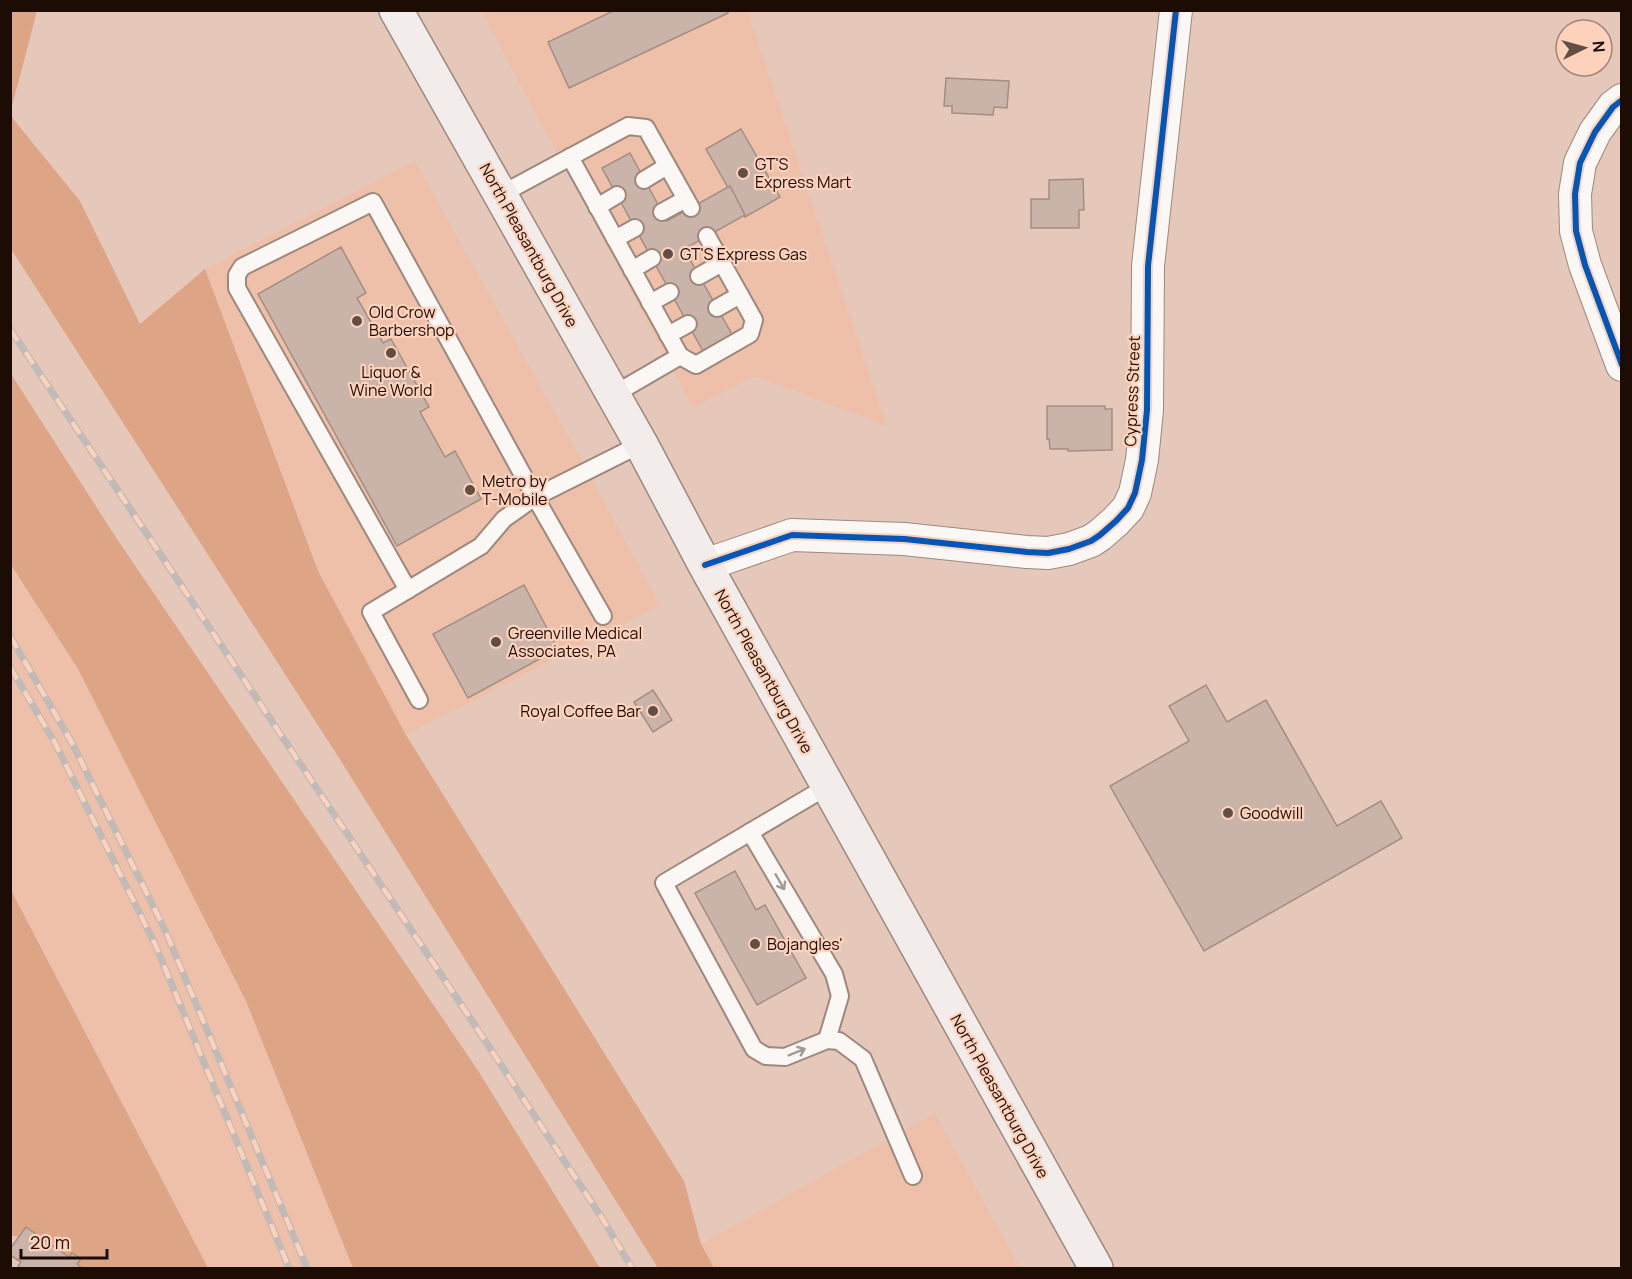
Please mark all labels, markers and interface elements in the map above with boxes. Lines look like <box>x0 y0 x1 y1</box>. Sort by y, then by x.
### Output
north arrow <box>1554 18 1614 78</box>
text: N <box>1587 40 1610 53</box>
place label: GT'S Express Mart <box>755 153 852 193</box>
street label: North Pleasantburg Drive <box>475 159 583 331</box>
marker: GT'S Express Mart <box>736 166 750 180</box>
place label: GT'S Express Gas <box>680 243 807 265</box>
marker: GT'S Express Gas <box>661 247 675 261</box>
place label: Old Crow Barbershop <box>369 301 455 341</box>
marker: Old Crow Barbershop <box>350 314 364 328</box>
street label: Cypress Street <box>1119 335 1145 447</box>
marker: Liquor & Wine World <box>384 346 398 360</box>
place label: Liquor & Wine World <box>350 361 432 401</box>
place label: Metro by T-Mobile <box>482 470 548 510</box>
marker: Metro by T-Mobile <box>463 483 477 497</box>
street label: North Pleasantburg Drive <box>710 585 818 757</box>
place label: Greenville Medical Associates, PA <box>508 622 642 662</box>
marker: Greenville Medical Associates, PA <box>489 635 503 649</box>
place label: Royal Coffee Bar <box>520 700 641 722</box>
marker: Royal Coffee Bar <box>646 704 660 718</box>
place label: Goodwill <box>1240 802 1303 824</box>
marker: Goodwill <box>1221 806 1235 820</box>
one-way arrow <box>774 873 786 890</box>
place label: Bojangles' <box>767 933 843 955</box>
marker: Bojangles' <box>748 937 762 951</box>
street label: North Pleasantburg Drive <box>946 1010 1054 1182</box>
one-way arrow <box>787 1046 806 1057</box>
scale bar <box>21 1222 106 1260</box>
text: 20 m <box>30 1230 70 1254</box>

